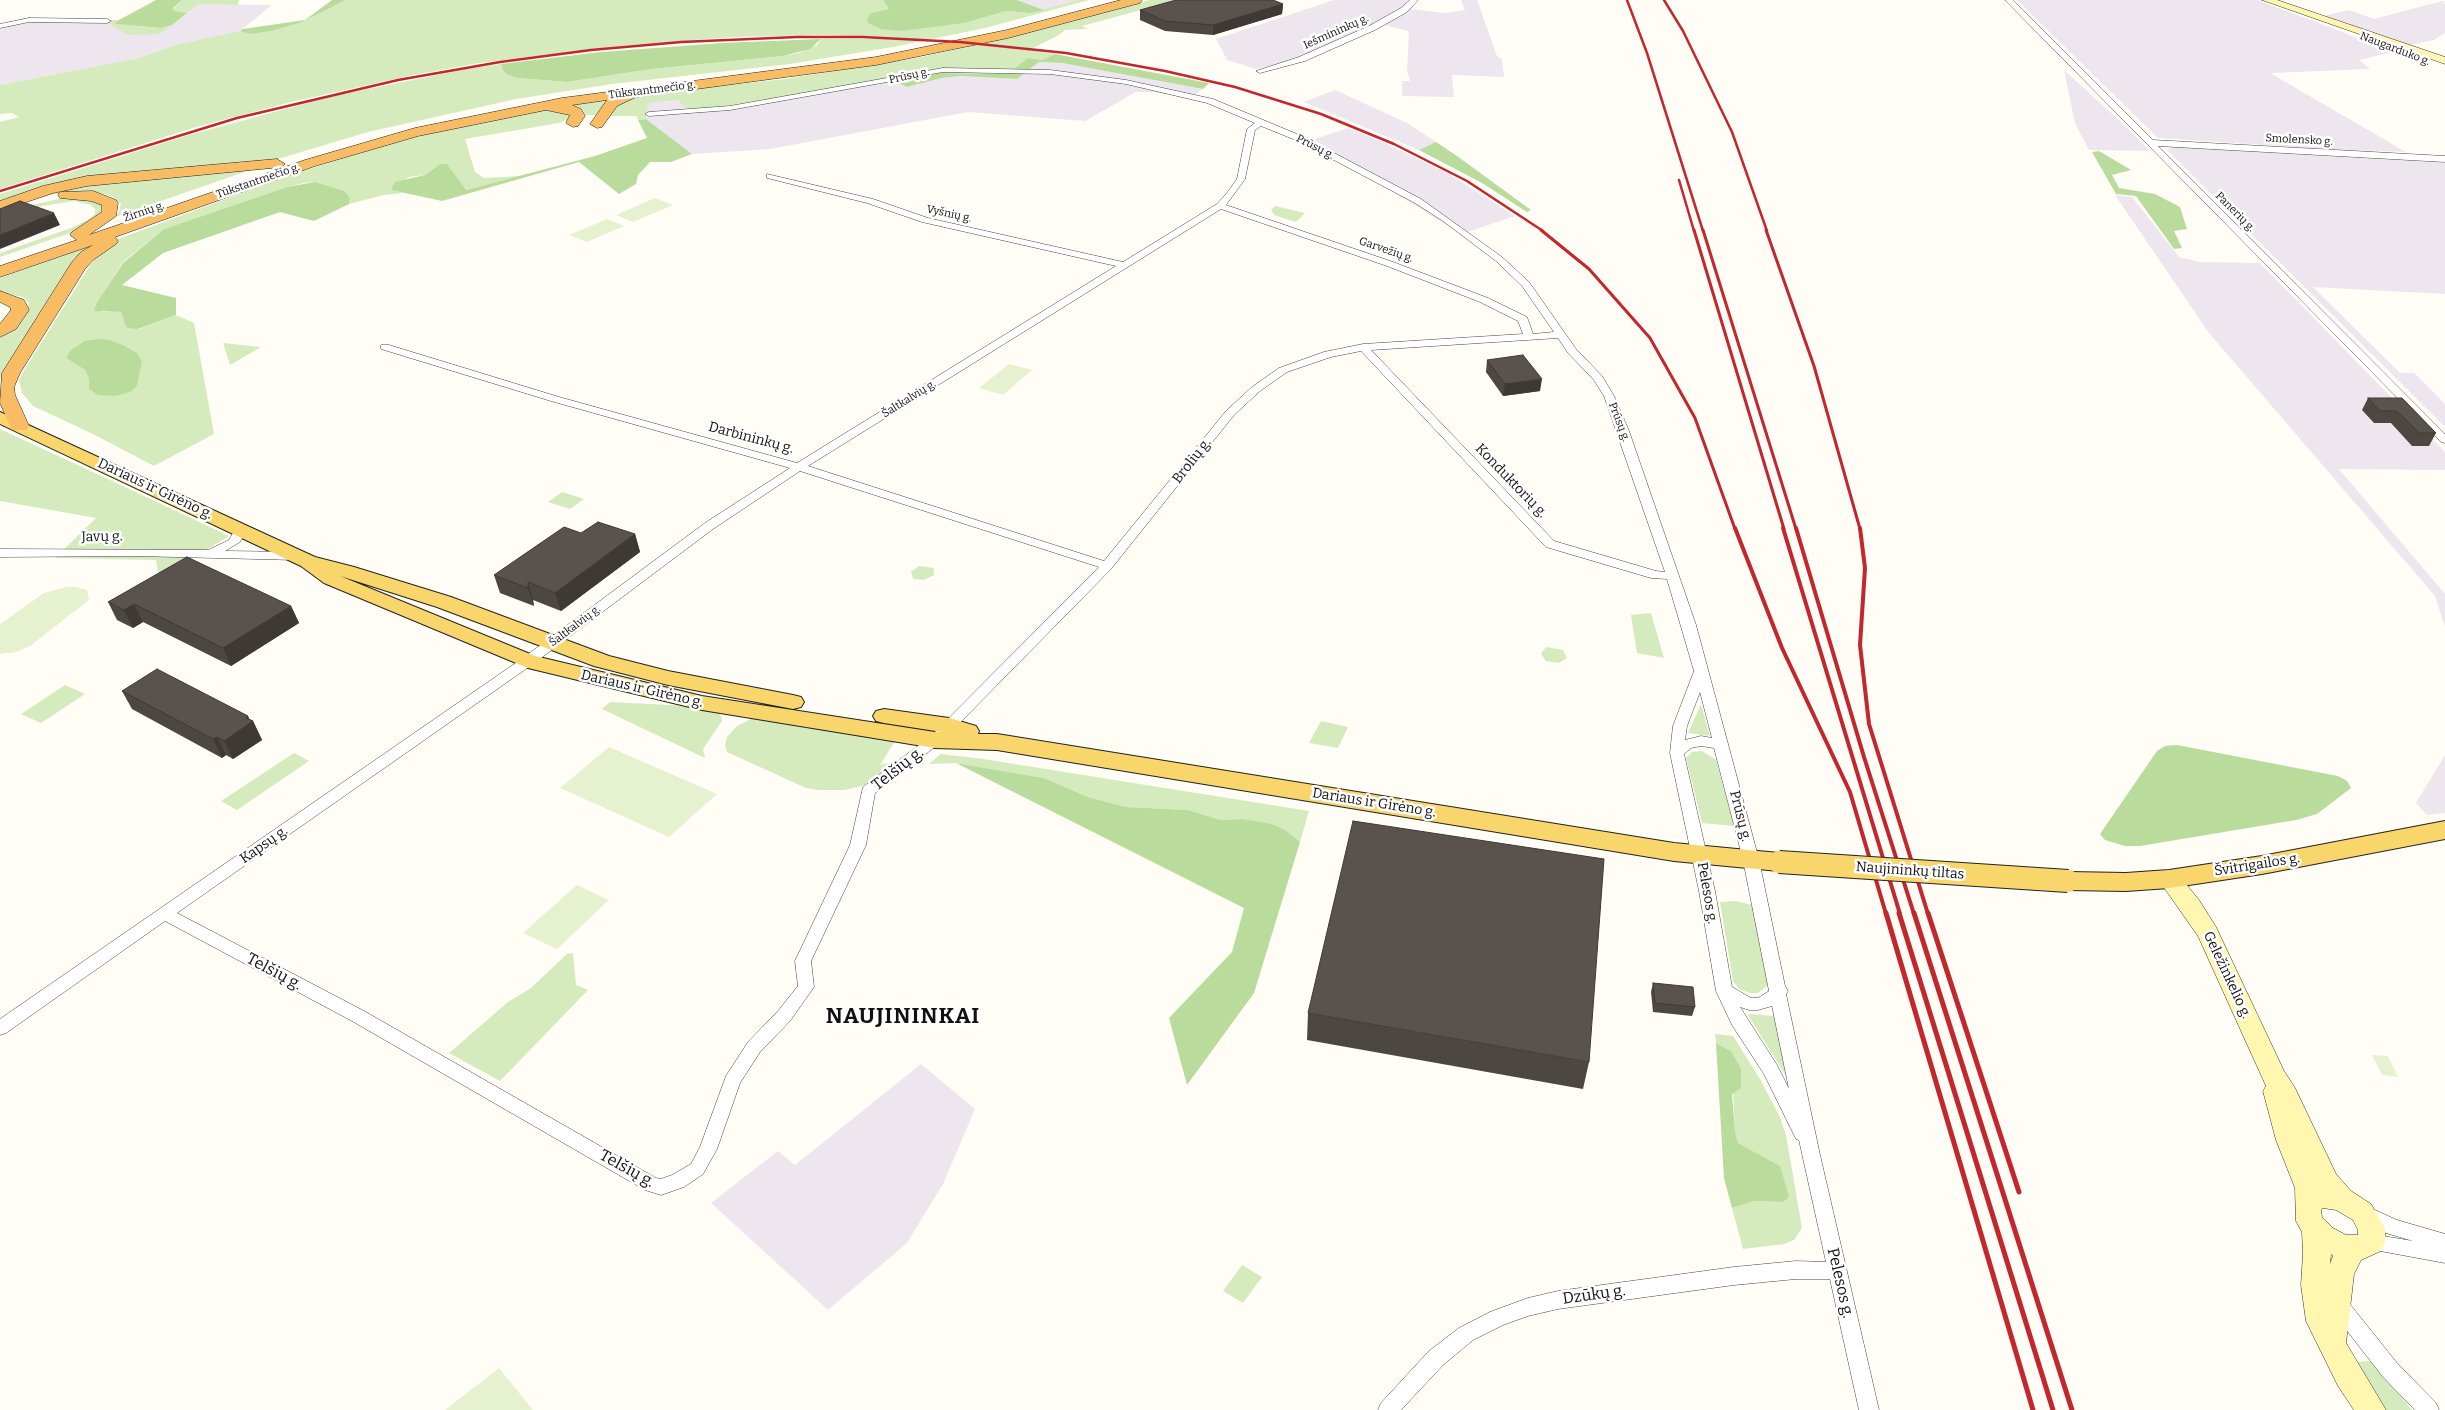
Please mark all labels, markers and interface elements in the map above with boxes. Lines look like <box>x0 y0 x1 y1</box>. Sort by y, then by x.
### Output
street label: Iešmininkų g. <box>1302 12 1370 52</box>
street label: Naugarduko g. <box>2358 30 2432 68</box>
street label: Prūsų g. <box>888 65 930 87</box>
street label: Tūkstantmečio g. <box>608 78 696 102</box>
street label: Prūsų g. <box>1294 132 1336 162</box>
street label: Smolensko g. <box>2265 132 2333 148</box>
street label: Tūkstantmečio g. <box>215 161 301 201</box>
street label: Panerių g. <box>2212 189 2258 235</box>
street label: Žirnių g. <box>122 199 166 225</box>
street label: Vyšnių g. <box>925 203 973 225</box>
street label: Garvežių g. <box>1357 235 1415 265</box>
street label: Šaltkalvių g. <box>880 377 938 421</box>
street label: Prūsų g. <box>1606 401 1632 443</box>
street label: Darbininkų g. <box>707 419 795 457</box>
street label: Brolių g. <box>1169 435 1215 487</box>
street label: Konduktorių g. <box>1472 441 1550 521</box>
street label: Dariaus ir Girėno g. <box>95 455 215 523</box>
street label: Javų g. <box>81 528 123 546</box>
street label: Šaltkalvių g. <box>547 602 603 650</box>
street label: Dariaus ir Girėno g. <box>579 667 705 711</box>
street label: Telšių g. <box>868 743 928 795</box>
street label: Dariaus ir Girėno g. <box>1311 785 1437 821</box>
street label: Prūsų g. <box>1726 789 1754 843</box>
street label: Kapsų g. <box>237 823 291 867</box>
street label: Švitrigailos g. <box>2213 850 2301 880</box>
street label: Naujininkų tiltas <box>1855 859 1965 883</box>
street label: Pelesos g. <box>1693 861 1721 925</box>
street label: Geležinkelio g. <box>2199 929 2255 1021</box>
street label: Telšių g. <box>243 949 305 995</box>
district label: NAUJININKAI <box>824 1004 982 1030</box>
street label: Telšių g. <box>596 1146 658 1192</box>
street label: Pelesos g. <box>1823 1246 1857 1320</box>
street label: Dzūkų g. <box>1561 1281 1627 1309</box>

